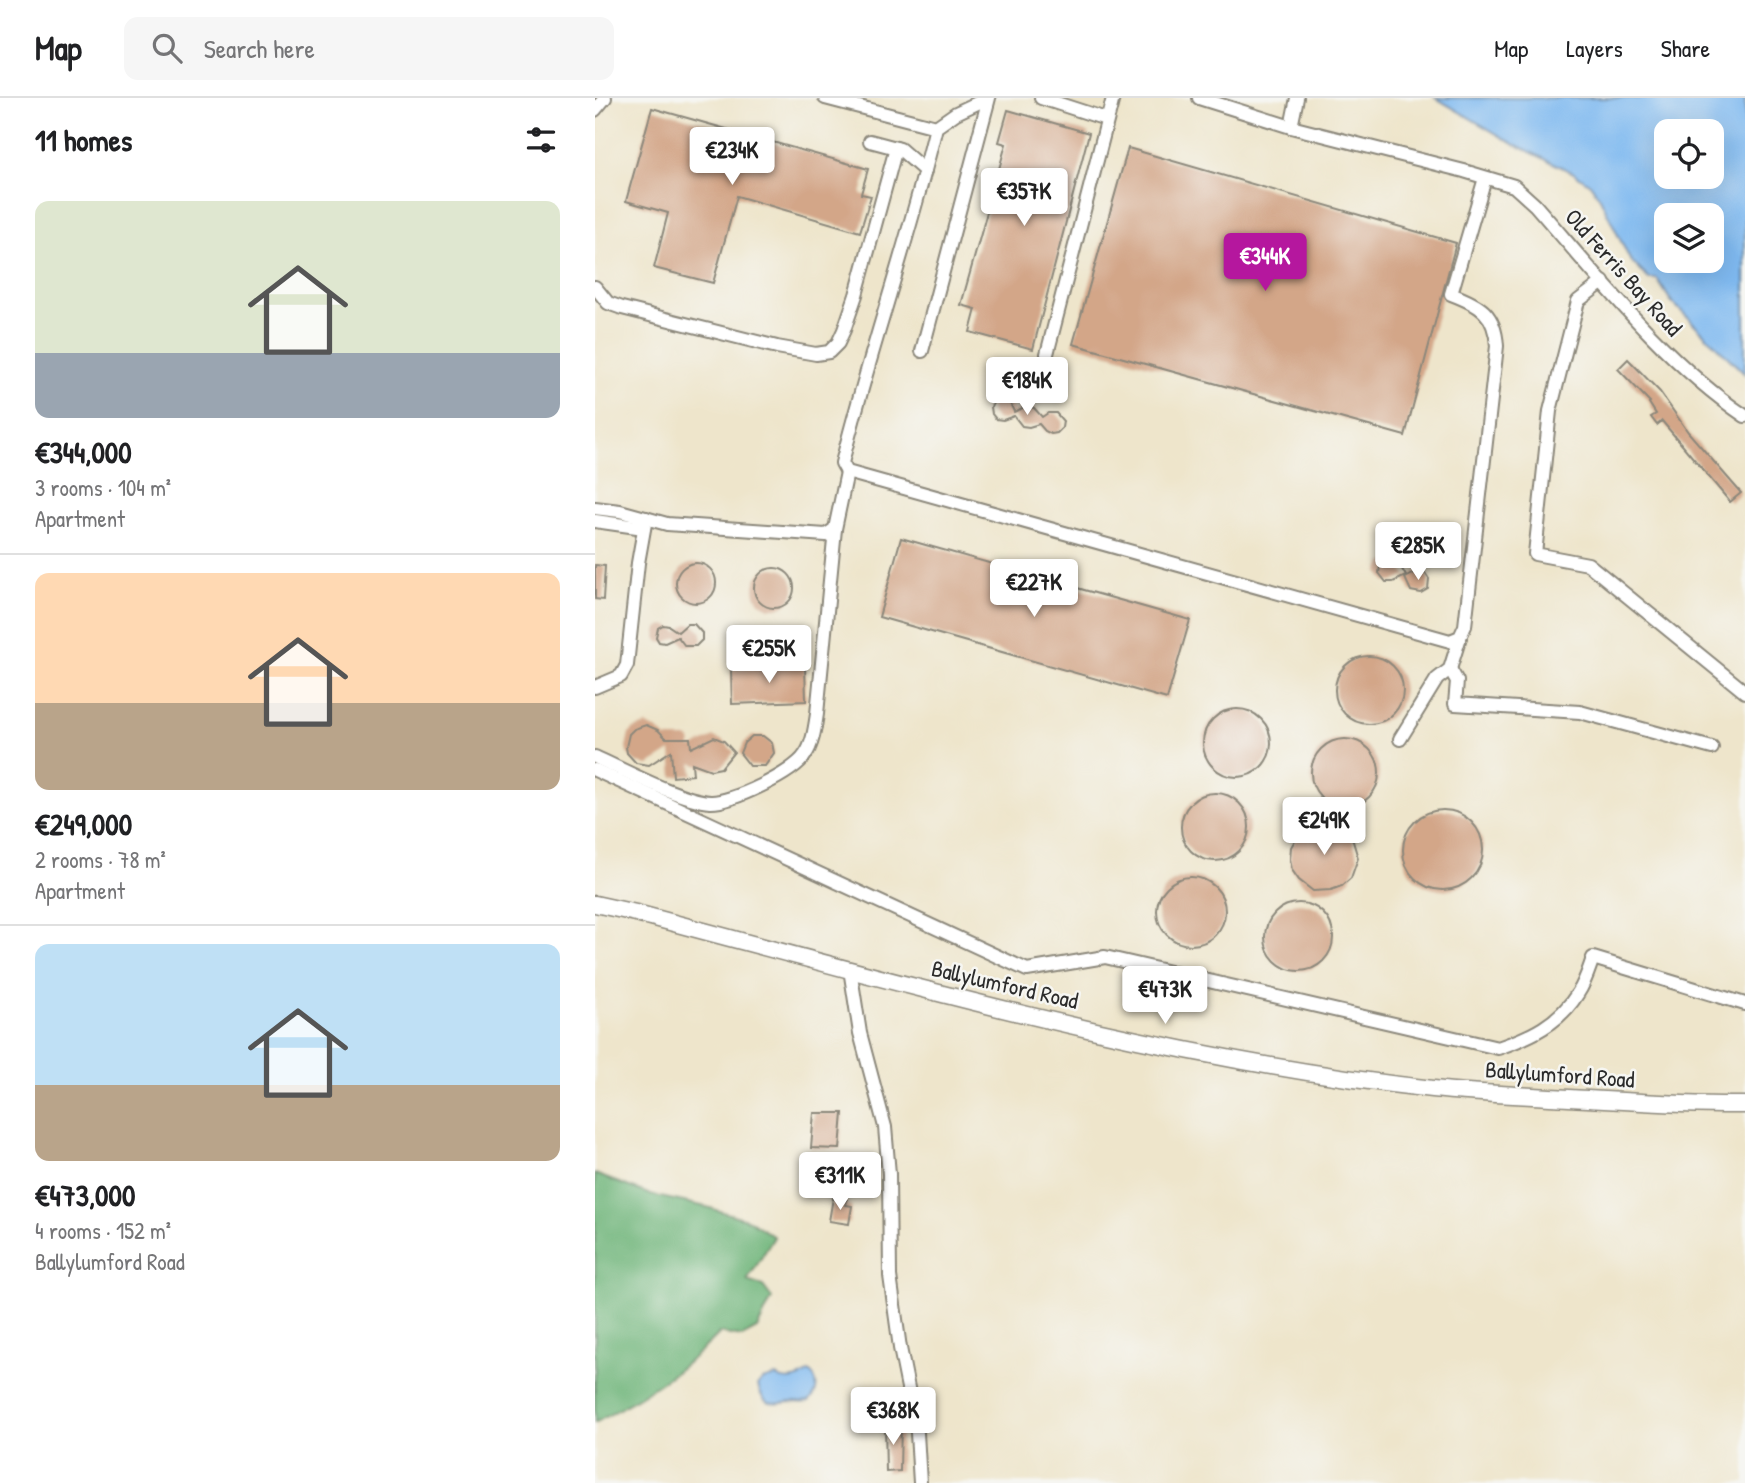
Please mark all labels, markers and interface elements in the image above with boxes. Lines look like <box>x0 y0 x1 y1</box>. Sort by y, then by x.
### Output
search box <box>124 17 614 80</box>
text: Map <box>35 26 82 70</box>
icon: search <box>148 29 186 67</box>
text: Search here <box>204 31 315 66</box>
text: Map <box>1494 32 1528 64</box>
text: Layers <box>1566 32 1623 64</box>
text: Share <box>1661 32 1710 64</box>
map controls <box>1654 119 1724 273</box>
button: locate <box>1654 119 1724 189</box>
text: 11 homes <box>35 120 132 160</box>
icon: filters <box>522 121 560 159</box>
pin: €234K <box>683 127 781 187</box>
text: €234K <box>706 134 758 165</box>
pin: €357K <box>975 169 1073 228</box>
text: €357K <box>997 175 1051 206</box>
street label: Old Ferris Bay Road <box>1558 202 1690 342</box>
button: layers <box>1654 203 1724 273</box>
pin: €344K <box>1216 234 1314 293</box>
text: €344K <box>1240 240 1290 271</box>
icon: home <box>235 247 361 373</box>
pin: €184K <box>978 358 1076 417</box>
text: €184K <box>1002 364 1052 395</box>
text: €344,000 <box>35 432 132 472</box>
text: 3 rooms · 104 m² <box>35 472 171 503</box>
text: Apartment <box>35 503 125 534</box>
pin: €285K <box>1369 522 1467 582</box>
text: €285K <box>1391 529 1445 560</box>
pin: €227K <box>985 560 1083 619</box>
text: €227K <box>1006 566 1062 597</box>
icon: home <box>235 619 361 745</box>
pin: €255K <box>720 626 818 685</box>
text: €255K <box>742 632 796 663</box>
pin: €249K <box>1275 798 1373 857</box>
text: €249,000 <box>35 804 132 844</box>
text: €249K <box>1299 804 1349 835</box>
text: 2 rooms · 78 m² <box>35 844 166 875</box>
text: Apartment <box>35 875 125 906</box>
street label: Ballylumford Road <box>929 952 1081 1016</box>
pin: €473K <box>1116 967 1214 1026</box>
text: €473K <box>1138 973 1192 1004</box>
icon: home <box>235 990 361 1116</box>
street label: Ballylumford Road <box>1484 1053 1636 1095</box>
pin: €311K <box>791 1152 889 1212</box>
text: €311K <box>815 1159 865 1190</box>
text: €473,000 <box>35 1175 135 1215</box>
text: 4 rooms · 152 m² <box>35 1215 171 1246</box>
text: Ballylumford Road <box>35 1246 185 1277</box>
pin: €368K <box>844 1388 942 1447</box>
text: €368K <box>867 1394 919 1425</box>

